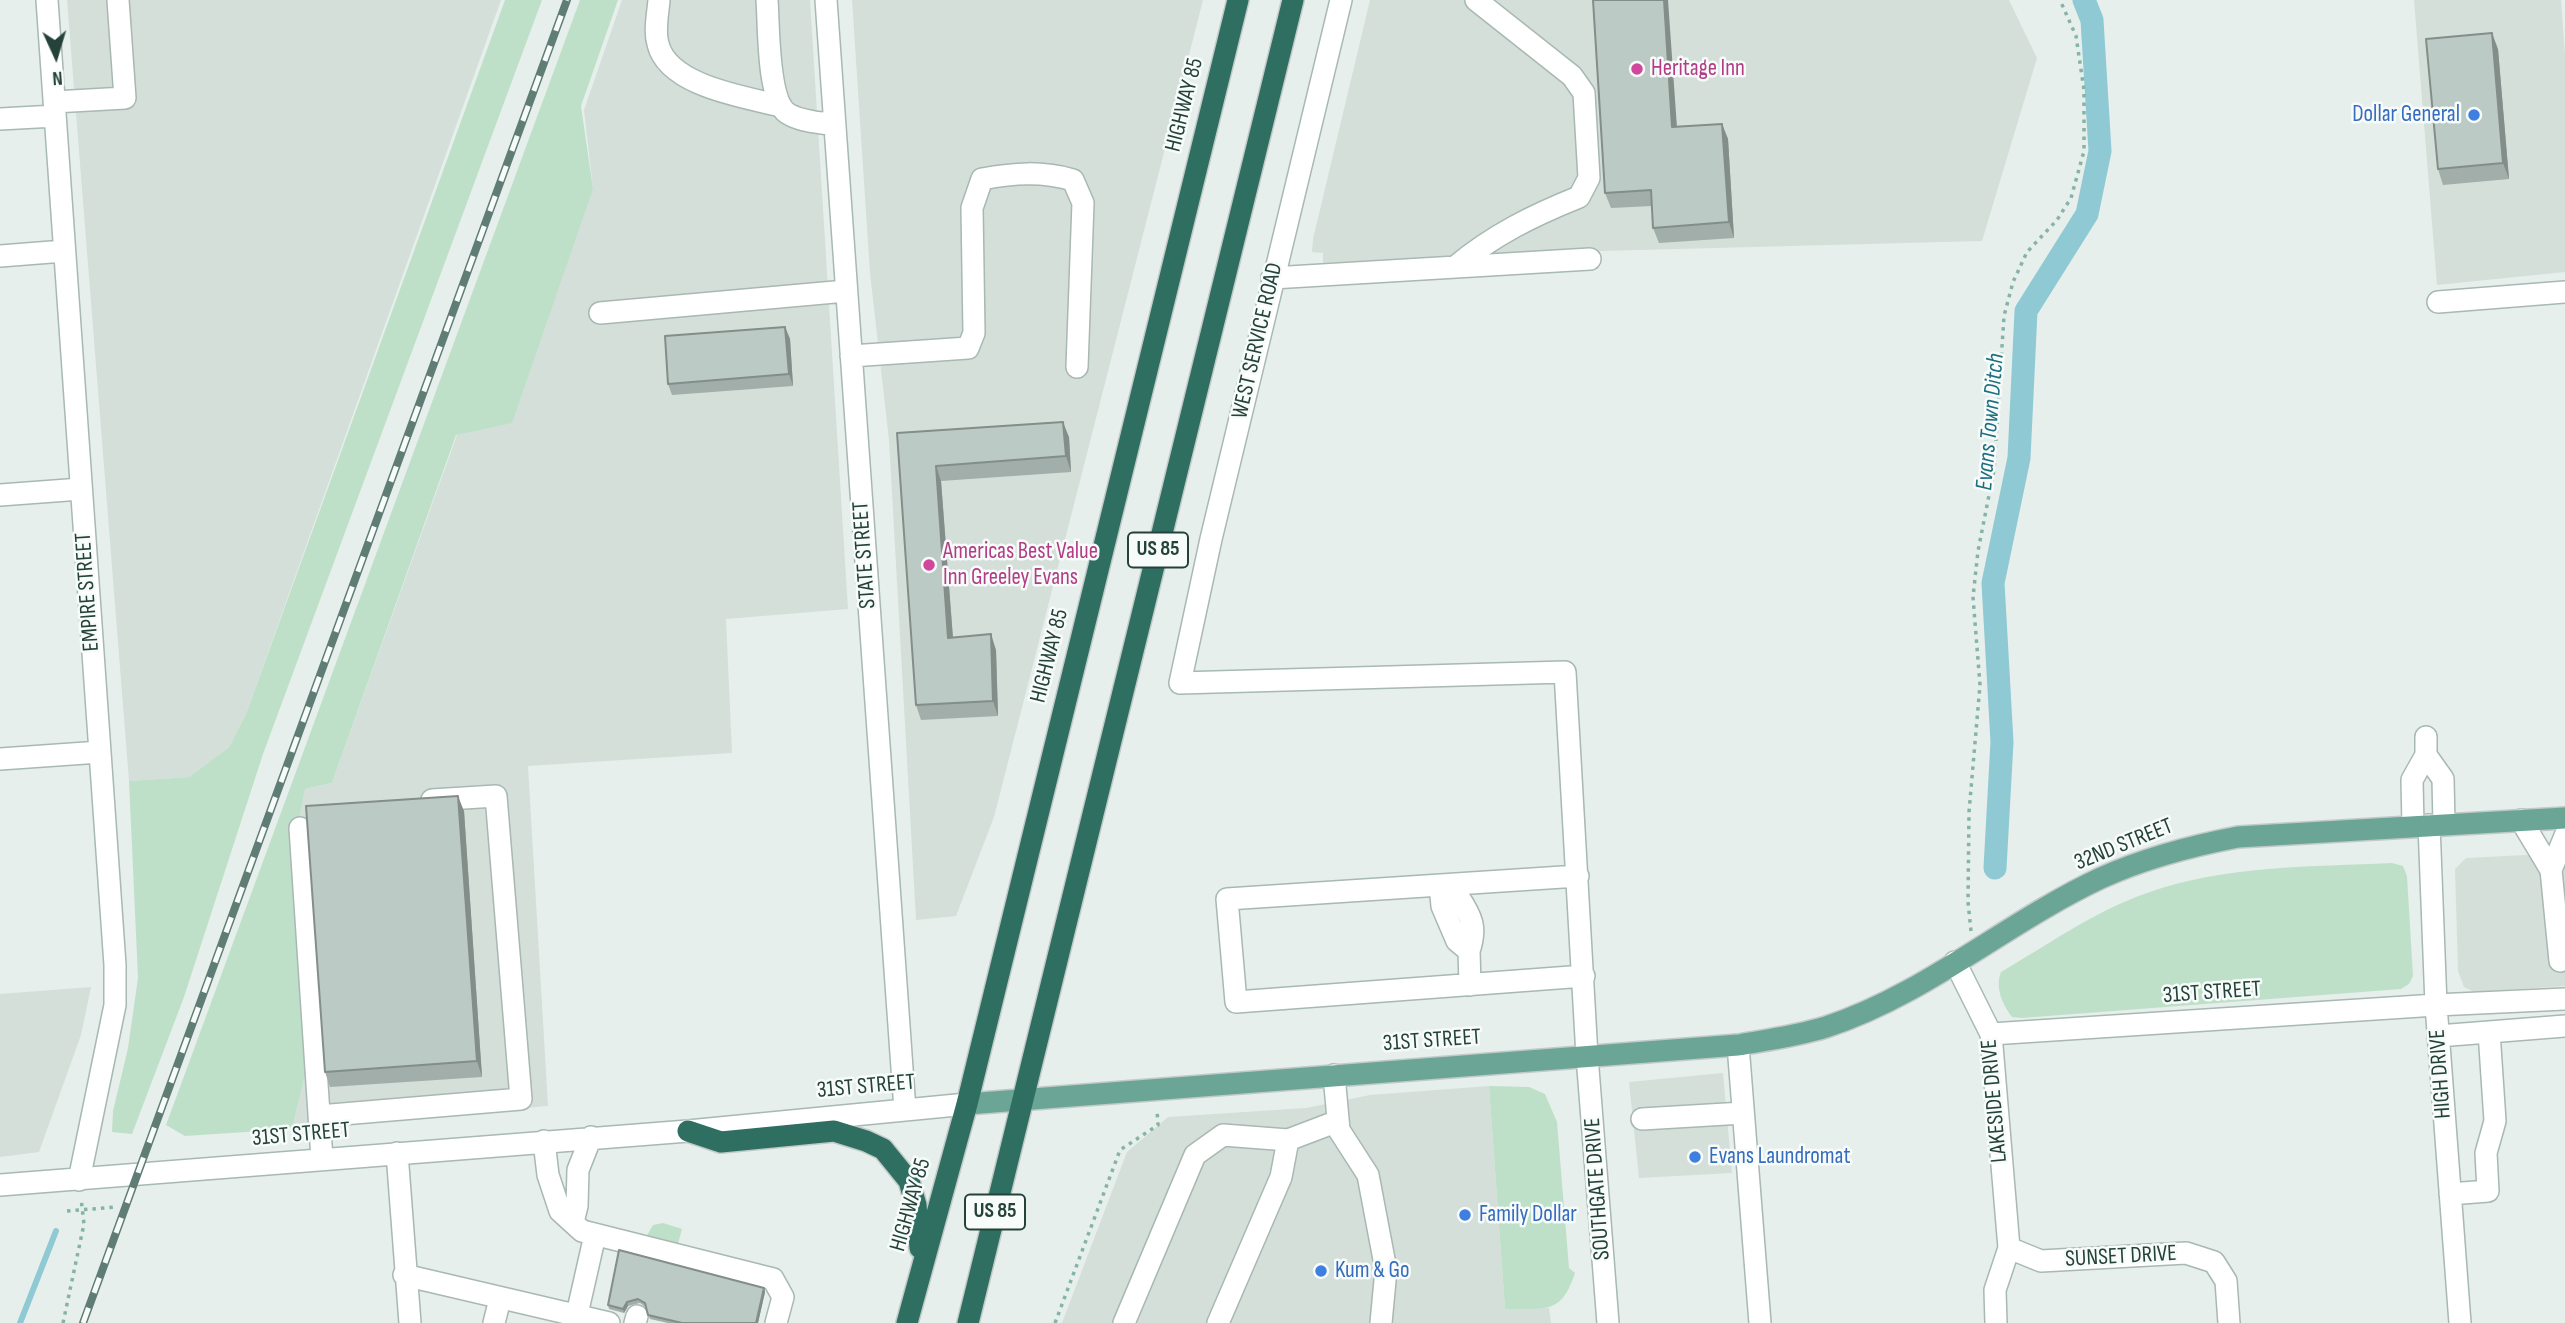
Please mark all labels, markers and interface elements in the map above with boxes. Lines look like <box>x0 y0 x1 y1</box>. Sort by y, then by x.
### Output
north arrow <box>21 21 91 91</box>
street label: HIGHWAY 85 <box>1160 55 1210 155</box>
place label: Heritage Inn <box>1651 55 1745 83</box>
marker: Heritage Inn <box>1629 61 1645 77</box>
text: N <box>52 66 63 89</box>
place label: Dollar General <box>2352 101 2460 129</box>
marker: Dollar General <box>2466 107 2482 123</box>
street label: WEST SERVICE ROAD <box>1227 260 1289 422</box>
water label: Evans Town Ditch <box>1971 352 2011 492</box>
street label: STATE STREET <box>847 500 883 610</box>
street label: EMPIRE STREET <box>70 532 106 652</box>
road number: US 85 <box>1128 532 1188 568</box>
place label: Americas Best Value Inn Greeley Evans <box>943 538 1098 592</box>
marker: Americas Best Value Inn Greeley Evans <box>921 557 937 573</box>
street label: HIGHWAY 85 <box>1025 606 1075 706</box>
street label: 32ND STREET <box>2071 813 2177 877</box>
street label: 31ST STREET <box>2162 976 2262 1010</box>
street label: 31ST STREET <box>1382 1024 1482 1058</box>
street label: HIGH DRIVE <box>2424 1028 2458 1120</box>
street label: LAKESIDE DRIVE <box>1976 1038 2014 1164</box>
street label: 31ST STREET <box>816 1069 916 1105</box>
street label: 31ST STREET <box>251 1117 351 1153</box>
street label: SOUTHGATE DRIVE <box>1579 1117 1617 1261</box>
place label: Evans Laundromat <box>1709 1143 1850 1171</box>
marker: Evans Laundromat <box>1687 1149 1703 1165</box>
street label: HIGHWAY 85 <box>885 1155 937 1255</box>
road number: US 85 <box>965 1194 1025 1230</box>
place label: Family Dollar <box>1479 1201 1577 1229</box>
marker: Family Dollar <box>1457 1207 1473 1223</box>
street label: SUNSET DRIVE <box>2065 1240 2177 1274</box>
place label: Kum & Go <box>1335 1257 1409 1285</box>
marker: Kum & Go <box>1313 1263 1329 1279</box>

